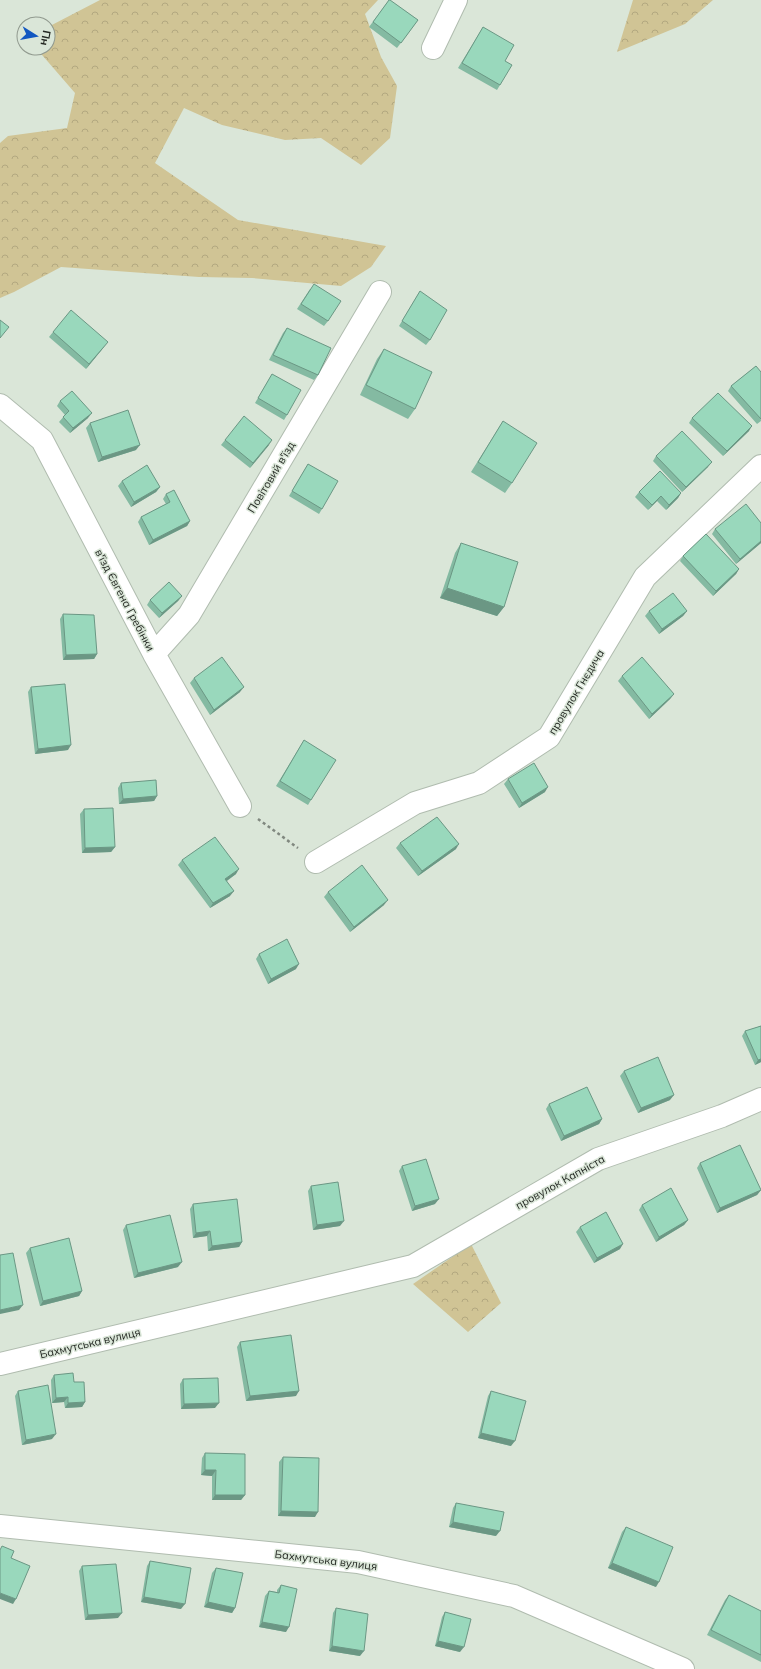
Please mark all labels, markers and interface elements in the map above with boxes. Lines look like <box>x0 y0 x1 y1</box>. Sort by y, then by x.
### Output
north arrow <box>16 16 56 56</box>
text: Пн <box>37 29 54 47</box>
street label: Повітовий в'їзд <box>244 438 298 515</box>
street label: в'їзд Євгена Гребінки <box>92 547 158 653</box>
street label: провулок Гнєдича <box>545 647 607 737</box>
street label: провулок Капніста <box>513 1152 607 1212</box>
street label: Бахмутська вулиця <box>38 1325 142 1361</box>
street label: Бахмутська вулиця <box>274 1547 378 1573</box>

